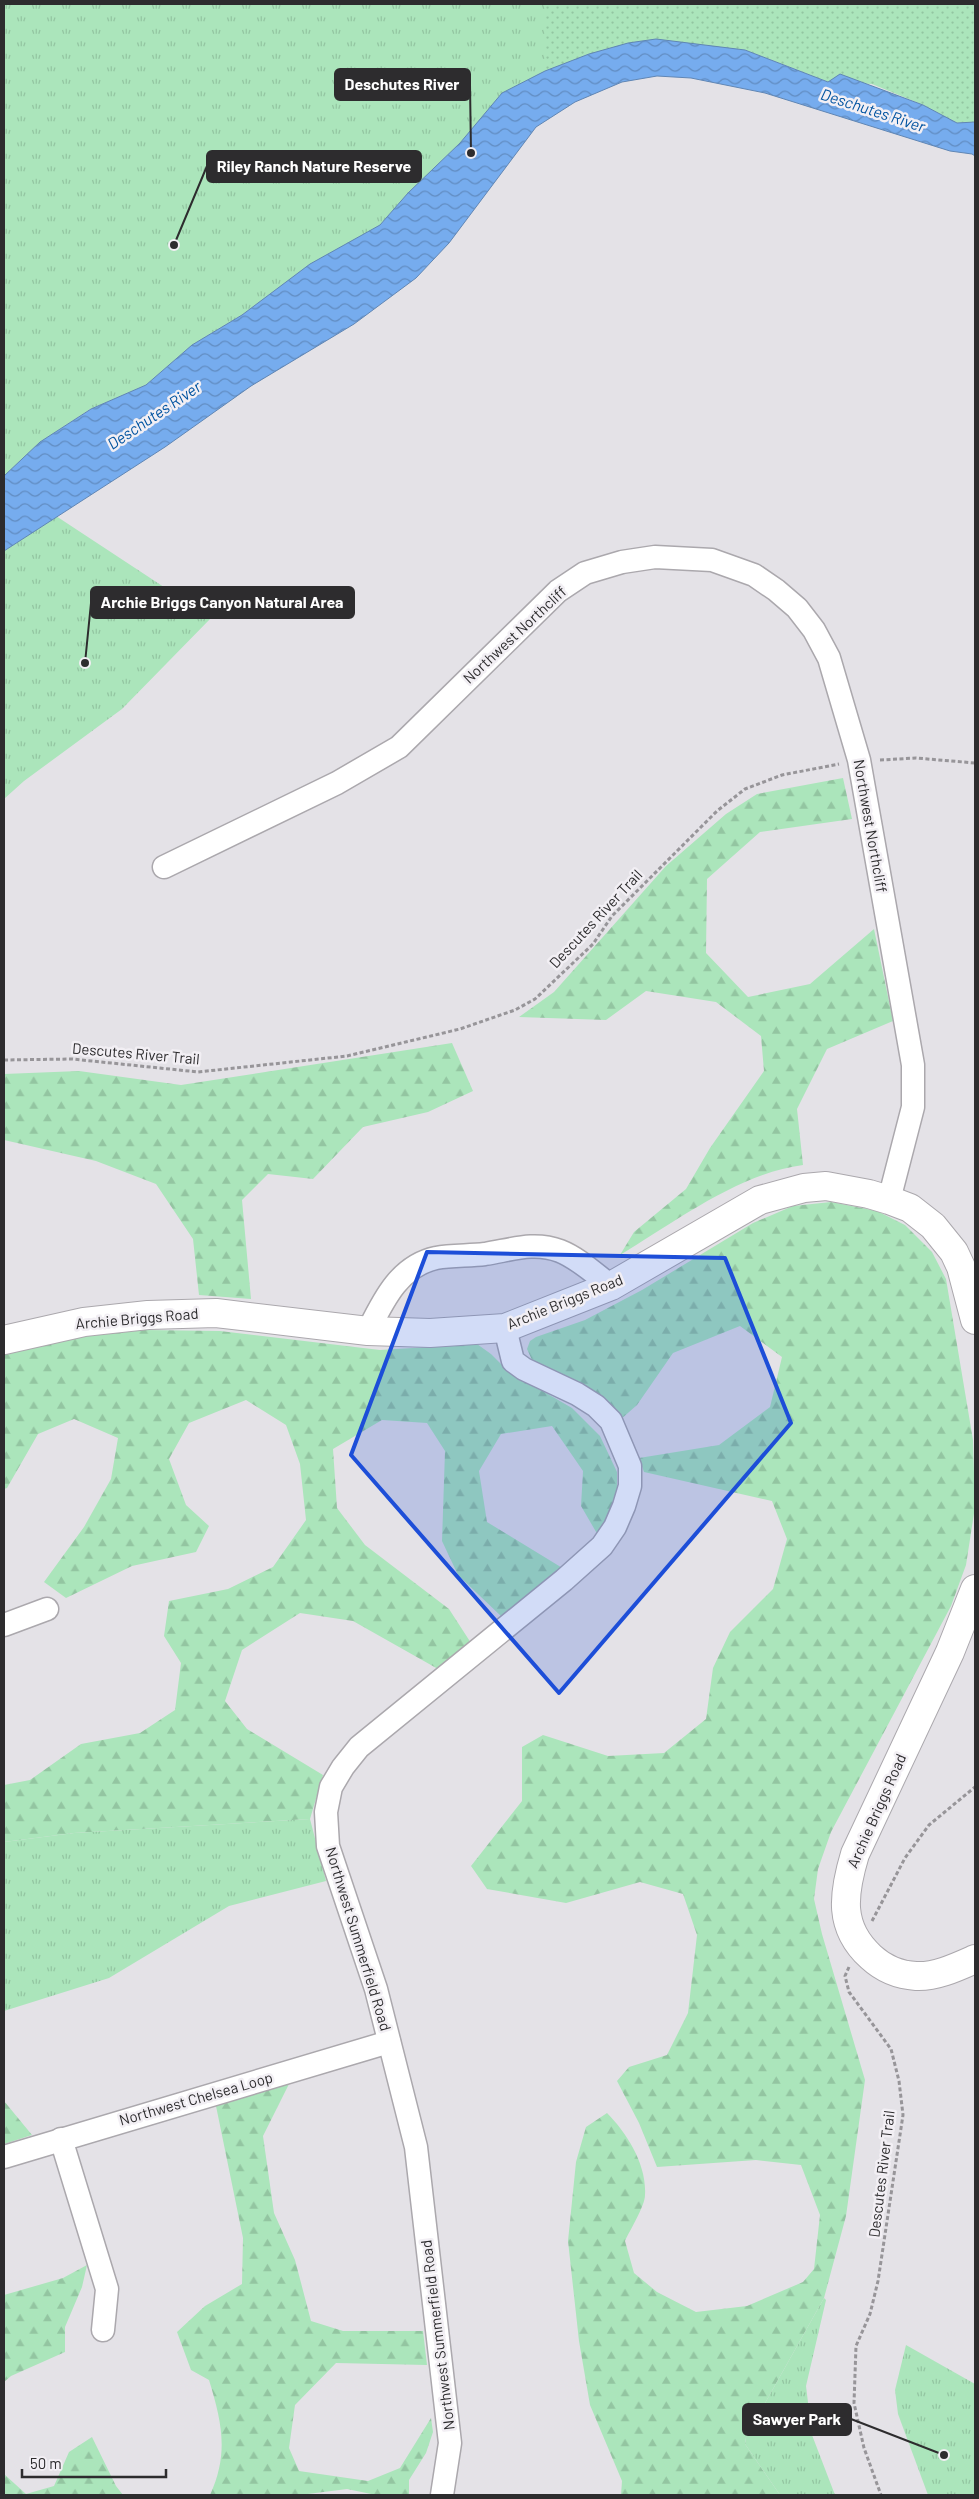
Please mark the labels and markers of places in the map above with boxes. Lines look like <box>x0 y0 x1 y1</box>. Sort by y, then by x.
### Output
callout: Deschutes River <box>335 69 470 100</box>
callout: Riley Ranch Nature Reserve <box>207 151 421 182</box>
callout: Archie Briggs Canyon Natural Area <box>91 587 354 618</box>
callout: Sawyer Park <box>743 2404 851 2435</box>

